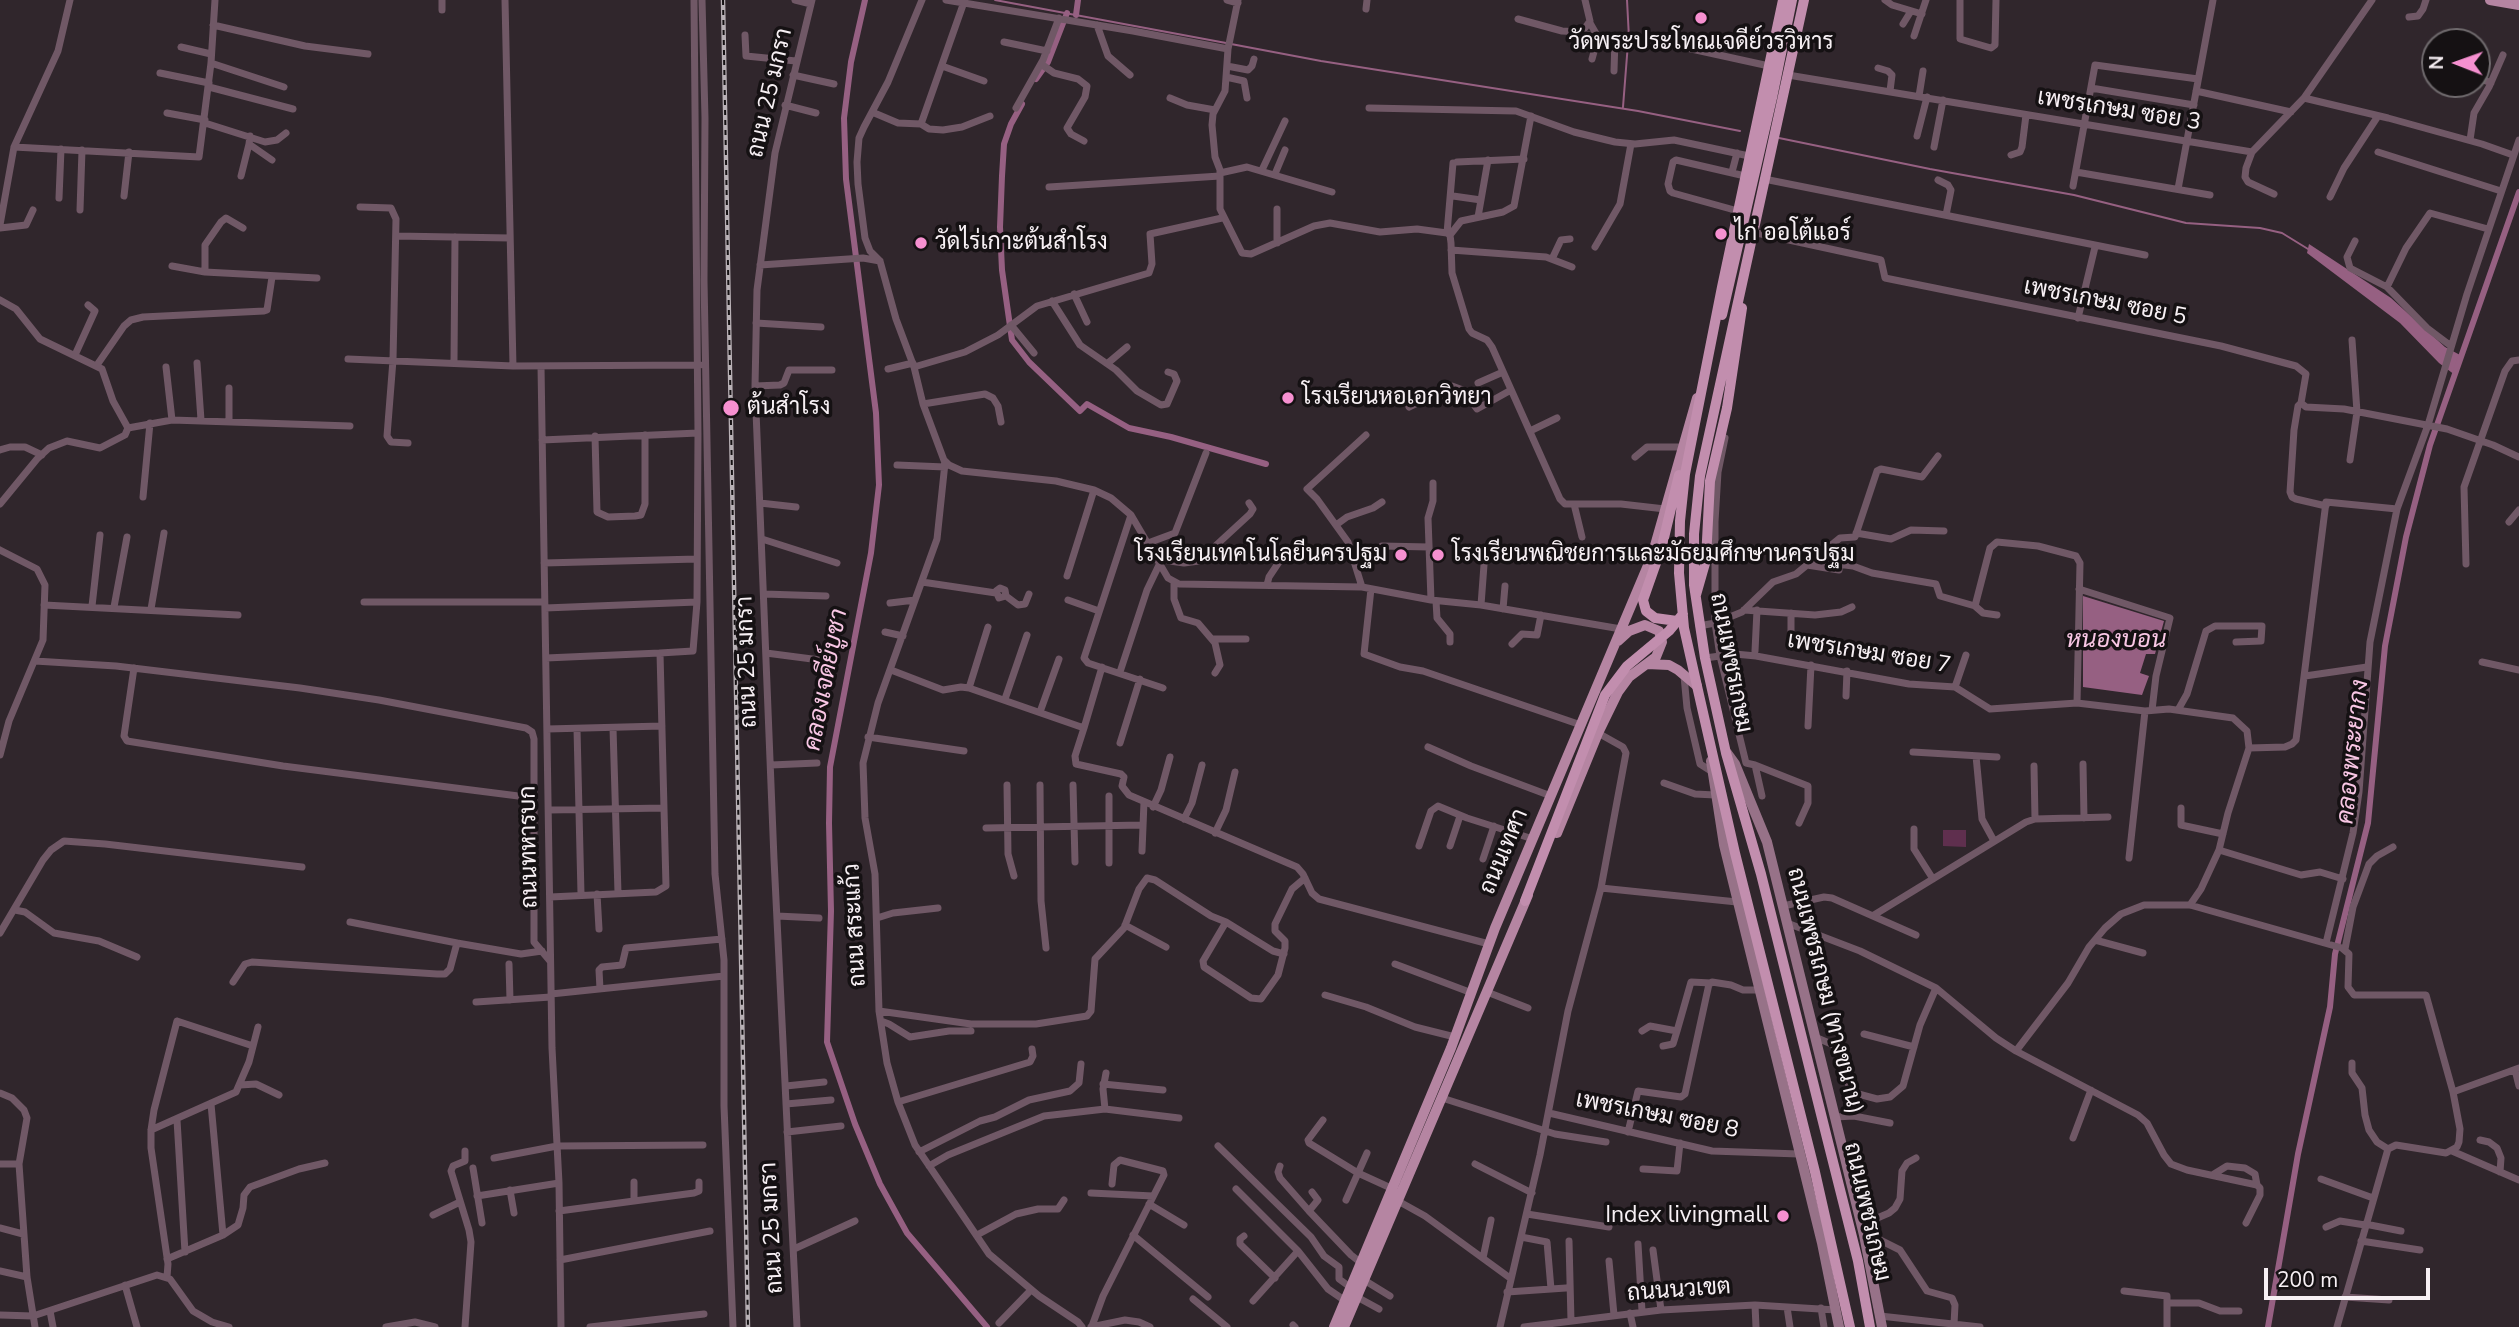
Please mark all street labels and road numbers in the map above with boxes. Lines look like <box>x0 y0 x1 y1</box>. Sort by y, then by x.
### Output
street label: ถนน 25 มกรา <box>743 26 799 160</box>
street label: เพชรเกษม ซอย 3 <box>2035 84 2203 138</box>
street label: เพชรเกษม ซอย 5 <box>2021 274 2189 332</box>
street label: ถนนเพชรเกษม <box>1703 591 1757 735</box>
street label: ถนน 25 มกรา <box>732 596 764 728</box>
street label: เพชรเกษม ซอย 7 <box>1785 627 1953 681</box>
street label: ถนนทหารบก <box>515 785 545 909</box>
street label: ถนนเทศา <box>1475 805 1535 899</box>
street label: ถนน สระแก้ว <box>839 863 873 987</box>
street label: ถนนเพชรเกษม (ทางขนาน) <box>1780 865 1868 1117</box>
street label: เพชรเกษม ซอย 8 <box>1573 1087 1741 1145</box>
street label: ถนนเพชรเกษม <box>1837 1140 1895 1284</box>
street label: ถนน 25 มกรา <box>756 1161 790 1295</box>
street label: ถนนนวเขต <box>1626 1274 1732 1308</box>

